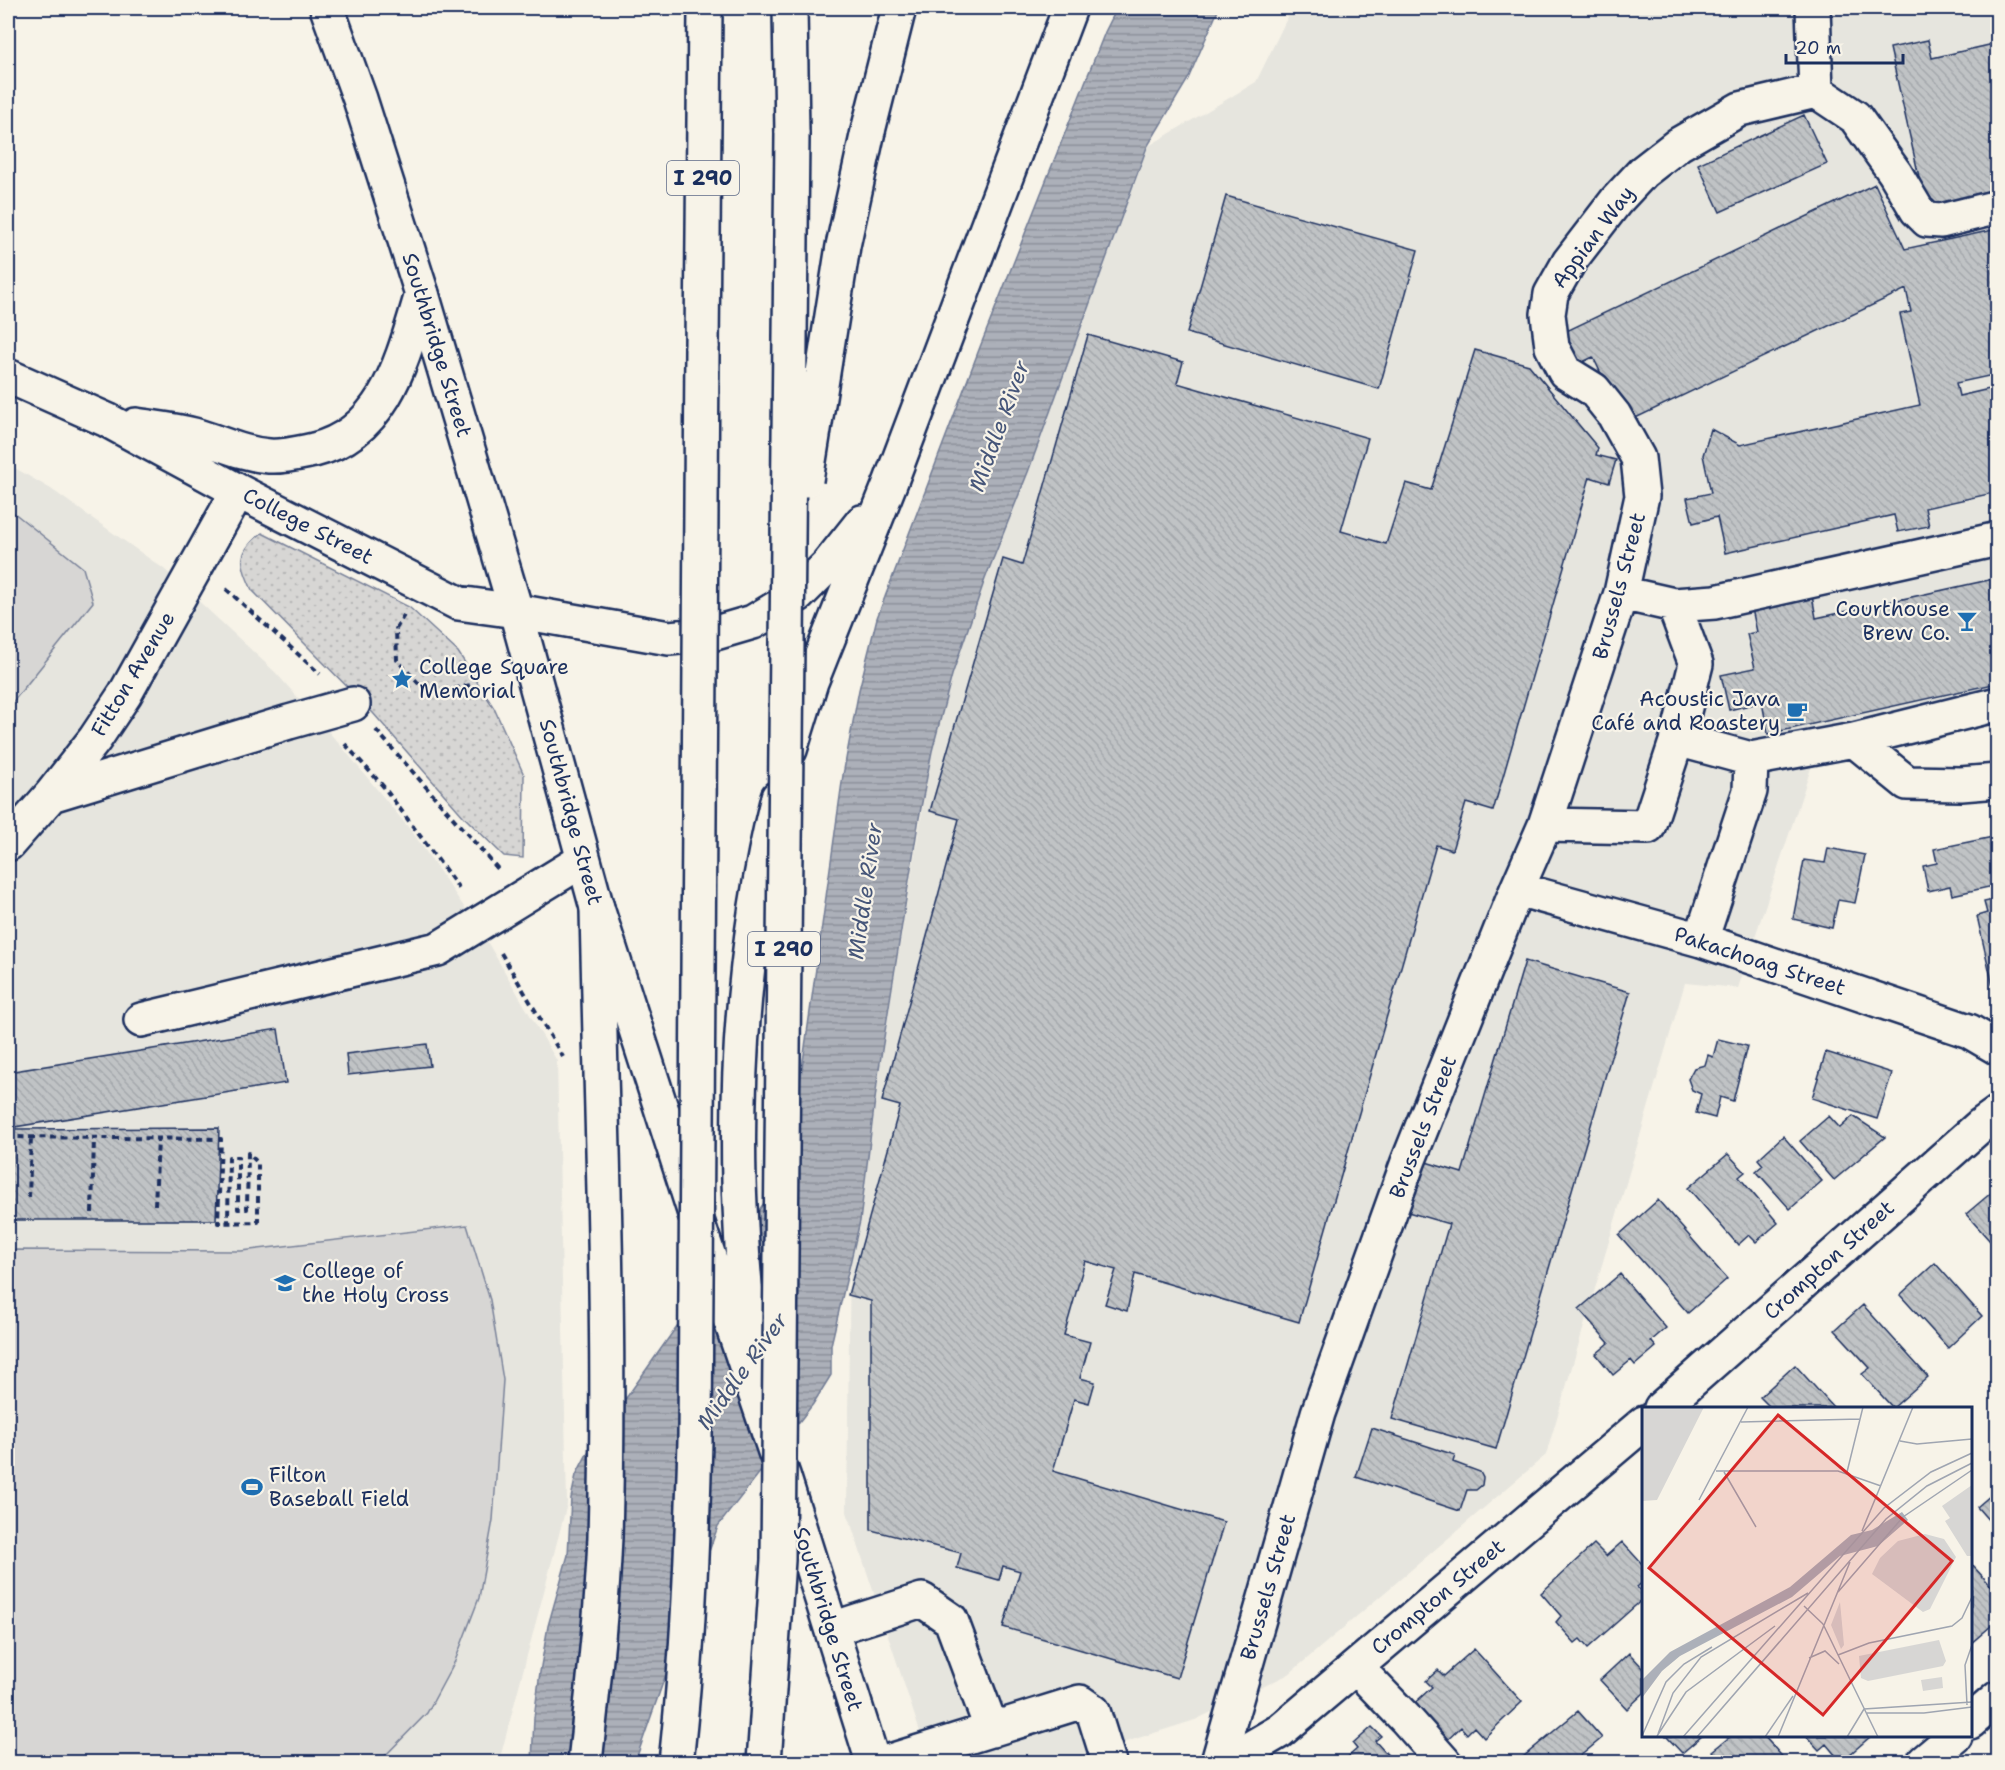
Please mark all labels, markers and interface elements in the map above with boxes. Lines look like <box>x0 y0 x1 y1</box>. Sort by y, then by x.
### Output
scale bar <box>1786 27 1903 65</box>
text: 20 m <box>1795 36 1841 60</box>
road number: I 290 <box>667 161 739 195</box>
street label: Appian Way <box>1545 180 1641 294</box>
street label: Southbridge Street <box>396 249 478 441</box>
water label: Middle River <box>962 356 1036 496</box>
street label: College Street <box>238 481 378 571</box>
street label: Brussels Street <box>1586 510 1652 662</box>
place label: Courthouse Brew Co. <box>1835 595 1950 647</box>
street label: Fitton Avenue <box>85 606 181 742</box>
bar icon: Courthouse Brew Co. <box>1955 609 1979 633</box>
place label: College Square Memorial <box>419 653 569 705</box>
place icon: College Square Memorial <box>390 667 414 691</box>
place label: Acoustic Java Café and Roastery <box>1591 685 1780 737</box>
cafe icon: Acoustic Java Café and Roastery <box>1785 699 1809 723</box>
street label: Southbridge Street <box>533 716 609 908</box>
water label: Middle River <box>841 820 889 961</box>
street label: Pakachoag Street <box>1671 920 1849 1002</box>
road number: I 290 <box>748 932 820 966</box>
street label: Brussels Street <box>1383 1052 1463 1202</box>
street label: Crompton Street <box>1758 1194 1900 1326</box>
place label: College of the Holy Cross <box>302 1257 449 1309</box>
school or university icon: College of the Holy Cross <box>273 1271 297 1295</box>
water label: Middle River <box>690 1306 795 1435</box>
inset map <box>1642 1407 1972 1737</box>
place label: Filton Baseball Field <box>269 1461 409 1513</box>
sports icon: Filton Baseball Field <box>240 1475 264 1499</box>
street label: Brussels Street <box>1234 1511 1302 1663</box>
street label: Southbridge Street <box>787 1523 869 1715</box>
street label: Crompton Street <box>1365 1533 1511 1661</box>

